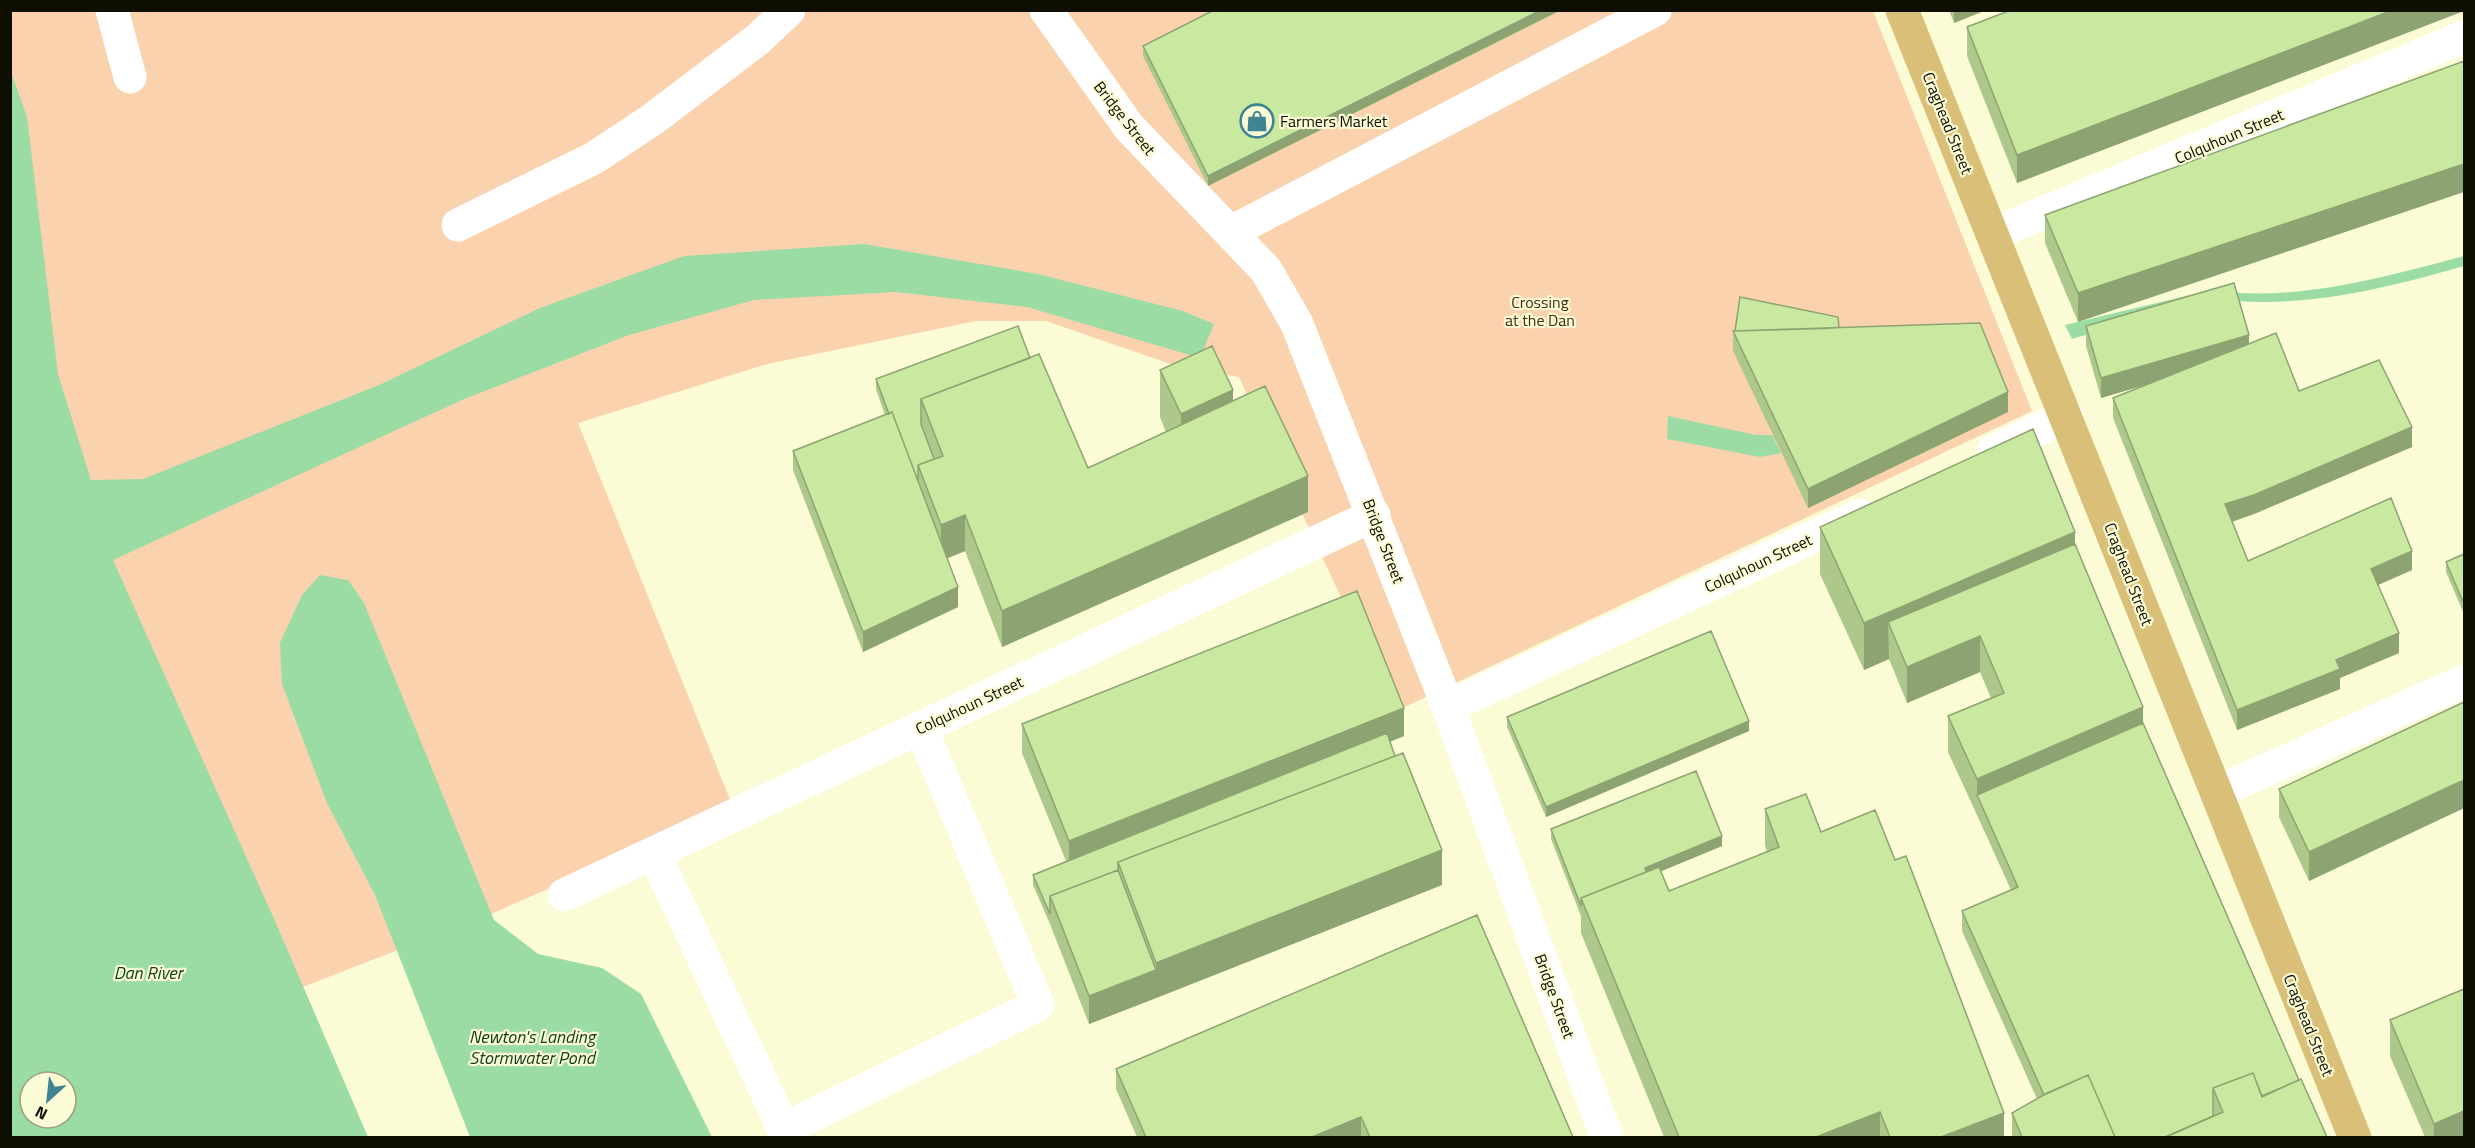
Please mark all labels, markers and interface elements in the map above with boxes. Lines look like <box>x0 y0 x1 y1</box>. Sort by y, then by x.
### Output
street label: Craghead Street <box>1917 68 1980 178</box>
street label: Bridge Street <box>1088 76 1162 161</box>
street label: Colquhoun Street <box>2171 102 2288 170</box>
shop icon: Farmers Market <box>1239 103 1275 139</box>
place label: Farmers Market <box>1280 109 1388 133</box>
park label: Crossing at the Dan <box>1505 290 1575 332</box>
street label: Bridge Street <box>1357 495 1411 587</box>
street label: Craghead Street <box>2098 519 2160 629</box>
street label: Colquhoun Street <box>1700 527 1816 598</box>
street label: Colquhoun Street <box>911 669 1027 740</box>
street label: Bridge Street <box>1529 950 1582 1042</box>
water label: Dan River <box>114 959 185 986</box>
street label: Craghead Street <box>2278 970 2341 1080</box>
water label: Newton's Landing Stormwater Pond <box>469 1023 598 1071</box>
north arrow <box>18 1070 78 1130</box>
text: N <box>31 1100 52 1127</box>

